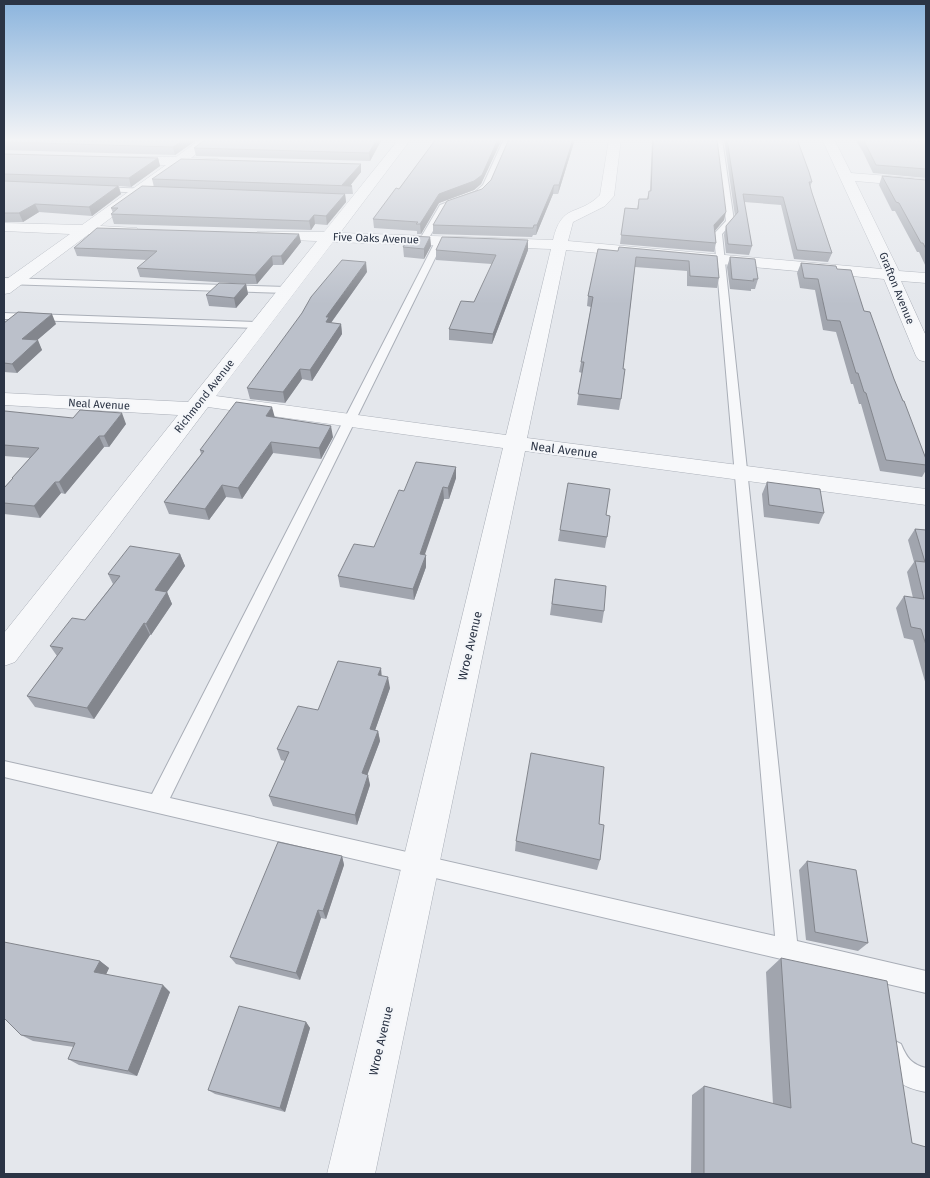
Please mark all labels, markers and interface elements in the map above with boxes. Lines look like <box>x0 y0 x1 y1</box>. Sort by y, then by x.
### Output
street label: Five Oaks Avenue <box>333 231 419 246</box>
street label: Grafton Avenue <box>876 250 917 326</box>
street label: Richmond Avenue <box>172 357 237 436</box>
street label: Neal Avenue <box>68 396 130 413</box>
street label: Neal Avenue <box>530 439 598 461</box>
street label: Wroe Avenue <box>455 610 485 682</box>
street label: Wroe Avenue <box>366 1005 396 1077</box>

